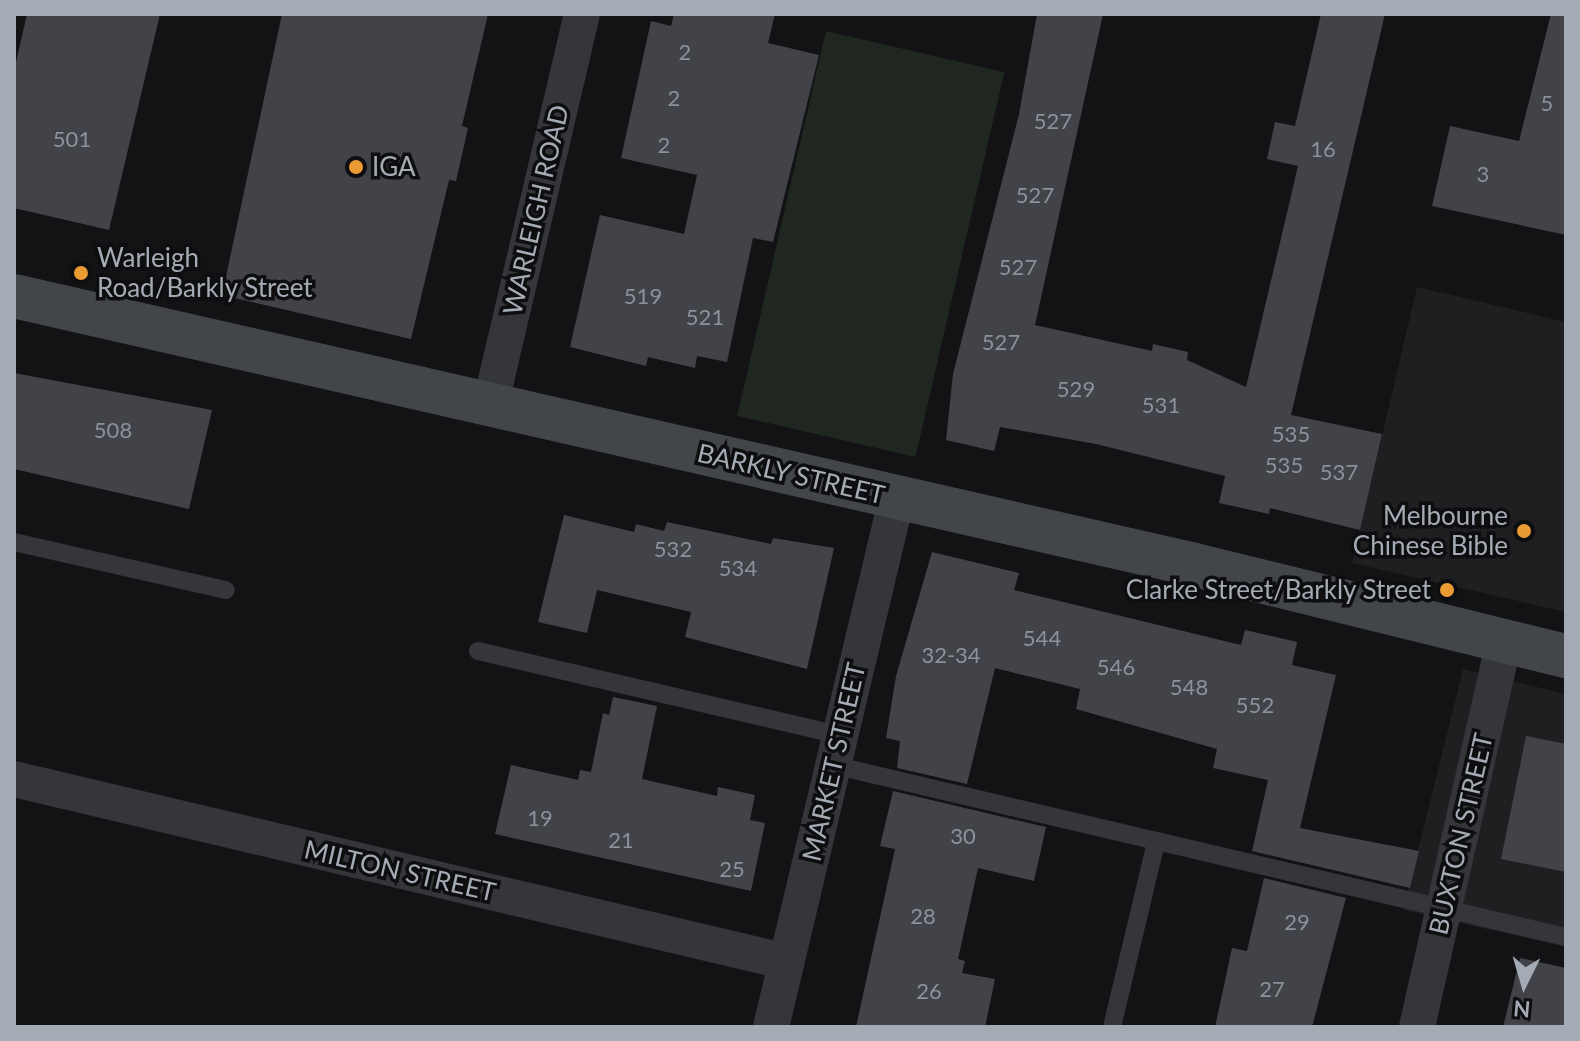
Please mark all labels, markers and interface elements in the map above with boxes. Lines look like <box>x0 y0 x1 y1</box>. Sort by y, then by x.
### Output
house number: 2 <box>679 39 691 65</box>
house number: 2 <box>668 85 680 111</box>
house number: 5 <box>1541 90 1553 116</box>
street label: WARLEIGH ROAD <box>497 102 575 318</box>
house number: 527 <box>1034 108 1072 134</box>
house number: 501 <box>53 126 91 152</box>
house number: 2 <box>658 132 670 158</box>
house number: 16 <box>1310 136 1336 162</box>
place label: IGA <box>372 151 416 183</box>
marker: IGA <box>347 158 365 176</box>
house number: 3 <box>1477 161 1489 187</box>
house number: 527 <box>1016 182 1054 208</box>
place label: Warleigh Road/Barkly Street <box>97 242 313 304</box>
house number: 527 <box>999 254 1037 280</box>
marker: Warleigh Road/Barkly Street <box>72 264 90 282</box>
house number: 519 <box>624 283 662 309</box>
house number: 521 <box>686 304 724 330</box>
house number: 527 <box>982 329 1020 355</box>
house number: 529 <box>1057 376 1095 402</box>
house number: 531 <box>1142 392 1180 418</box>
house number: 508 <box>94 417 132 443</box>
house number: 535 <box>1272 421 1310 447</box>
street label: BARKLY STREET <box>694 437 888 511</box>
house number: 535 <box>1265 452 1303 478</box>
house number: 537 <box>1320 459 1358 485</box>
place label: Melbourne Chinese Bible <box>1353 500 1508 562</box>
marker: Melbourne Chinese Bible <box>1515 522 1533 540</box>
house number: 532 <box>654 536 692 562</box>
house number: 534 <box>719 555 757 581</box>
place label: Clarke Street/Barkly Street <box>1125 574 1431 606</box>
marker: Clarke Street/Barkly Street <box>1438 581 1456 599</box>
house number: 544 <box>1023 625 1061 651</box>
house number: 32-34 <box>921 642 981 668</box>
house number: 546 <box>1097 654 1135 680</box>
street label: MARKET STREET <box>796 659 872 865</box>
house number: 548 <box>1170 674 1208 700</box>
house number: 552 <box>1236 692 1274 718</box>
street label: BUXTON STREET <box>1423 730 1499 938</box>
house number: 19 <box>527 805 553 831</box>
house number: 30 <box>950 823 976 849</box>
house number: 21 <box>608 827 634 853</box>
street label: MILTON STREET <box>301 834 499 908</box>
house number: 25 <box>719 856 745 882</box>
house number: 28 <box>910 903 936 929</box>
house number: 29 <box>1284 909 1310 935</box>
north arrow <box>1484 945 1564 1025</box>
house number: 27 <box>1259 976 1285 1002</box>
house number: 26 <box>916 978 942 1004</box>
text: N <box>1512 995 1531 1024</box>

